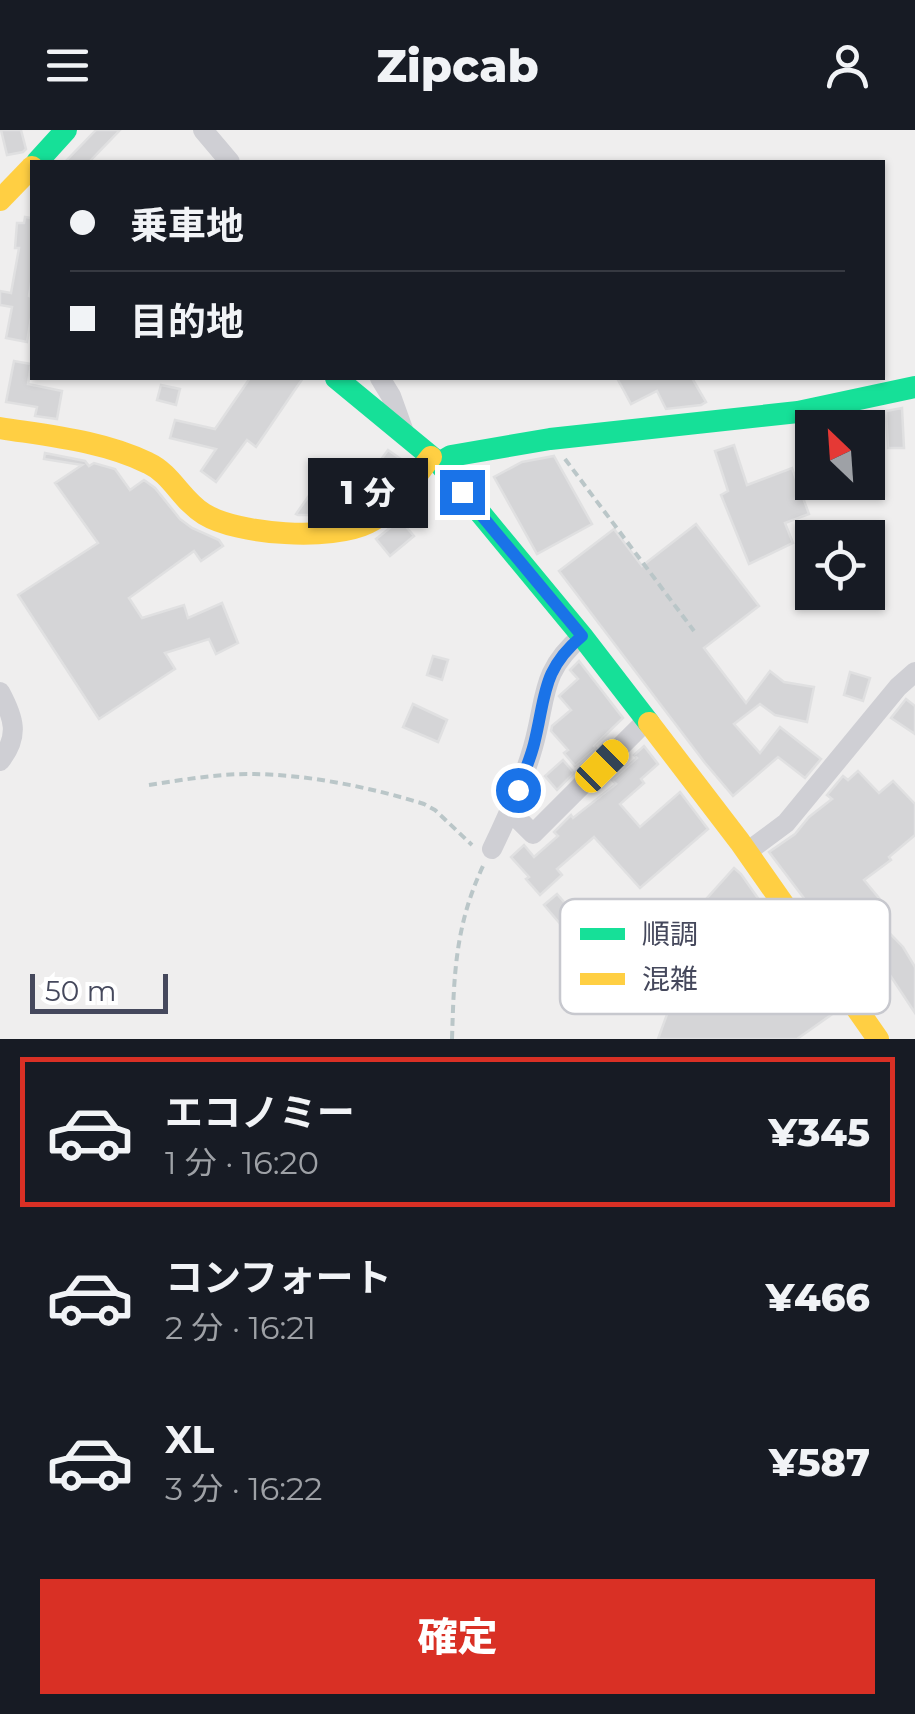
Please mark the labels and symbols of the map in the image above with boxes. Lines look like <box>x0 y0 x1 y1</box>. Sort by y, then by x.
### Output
north arrow <box>795 410 885 500</box>
callout: 1 分 <box>307 457 427 527</box>
route end <box>440 470 485 515</box>
car <box>570 734 634 798</box>
route start <box>496 768 541 813</box>
legend <box>560 899 890 1014</box>
text: 順調 <box>642 917 698 951</box>
text: 混雑 <box>642 962 698 996</box>
scale bar <box>30 969 168 1014</box>

